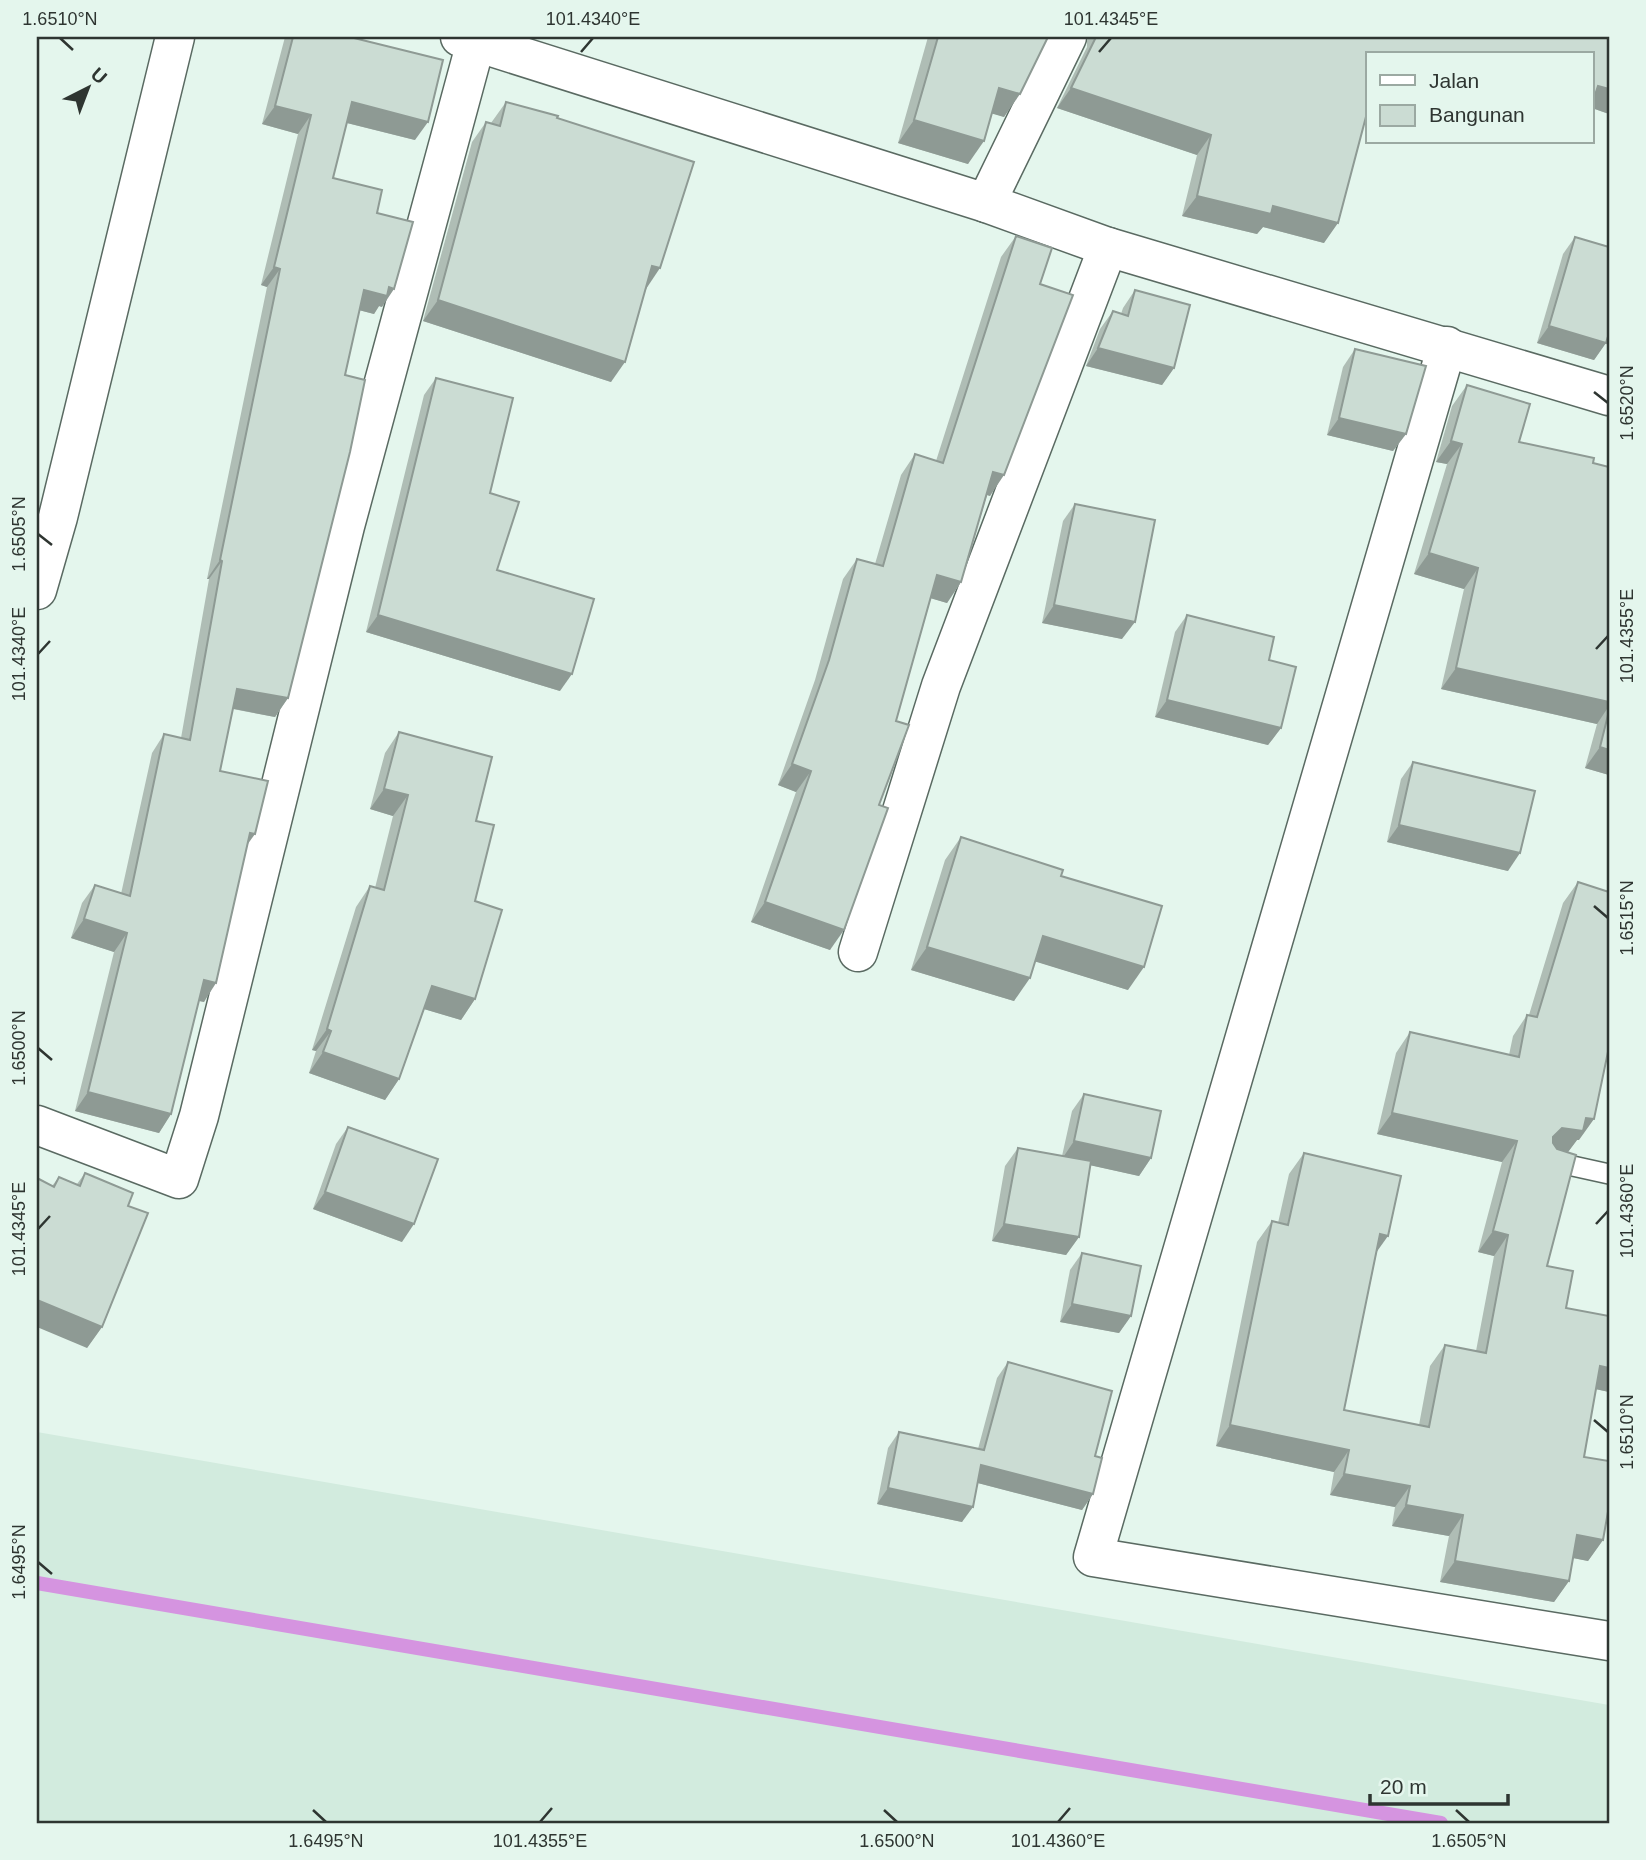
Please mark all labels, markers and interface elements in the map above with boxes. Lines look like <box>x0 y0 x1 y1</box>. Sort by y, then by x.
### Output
text: 1.6510°N <box>22 9 98 29</box>
text: 101.4340°E <box>546 9 640 29</box>
text: 101.4345°E <box>1064 9 1158 29</box>
north arrow <box>52 52 122 122</box>
legend <box>1366 52 1594 144</box>
text: U <box>87 63 111 88</box>
text: Jalan <box>1429 69 1479 92</box>
text: Bangunan <box>1429 103 1525 126</box>
text: 1.6520°N <box>1617 365 1637 441</box>
text: 1.6505°N <box>9 496 29 572</box>
text: 101.4355°E <box>1617 589 1637 683</box>
text: 101.4340°E <box>9 607 29 701</box>
text: 1.6515°N <box>1617 880 1637 956</box>
text: 1.6500°N <box>9 1010 29 1086</box>
text: 101.4360°E <box>1617 1164 1637 1258</box>
text: 101.4345°E <box>9 1182 29 1276</box>
text: 1.6510°N <box>1617 1394 1637 1470</box>
text: 1.6495°N <box>9 1524 29 1600</box>
scale bar <box>1370 1762 1508 1806</box>
text: 20 m <box>1380 1775 1427 1798</box>
text: 1.6495°N <box>288 1831 364 1851</box>
text: 101.4355°E <box>493 1831 587 1851</box>
text: 1.6500°N <box>859 1831 935 1851</box>
text: 101.4360°E <box>1011 1831 1105 1851</box>
text: 1.6505°N <box>1431 1831 1507 1851</box>

